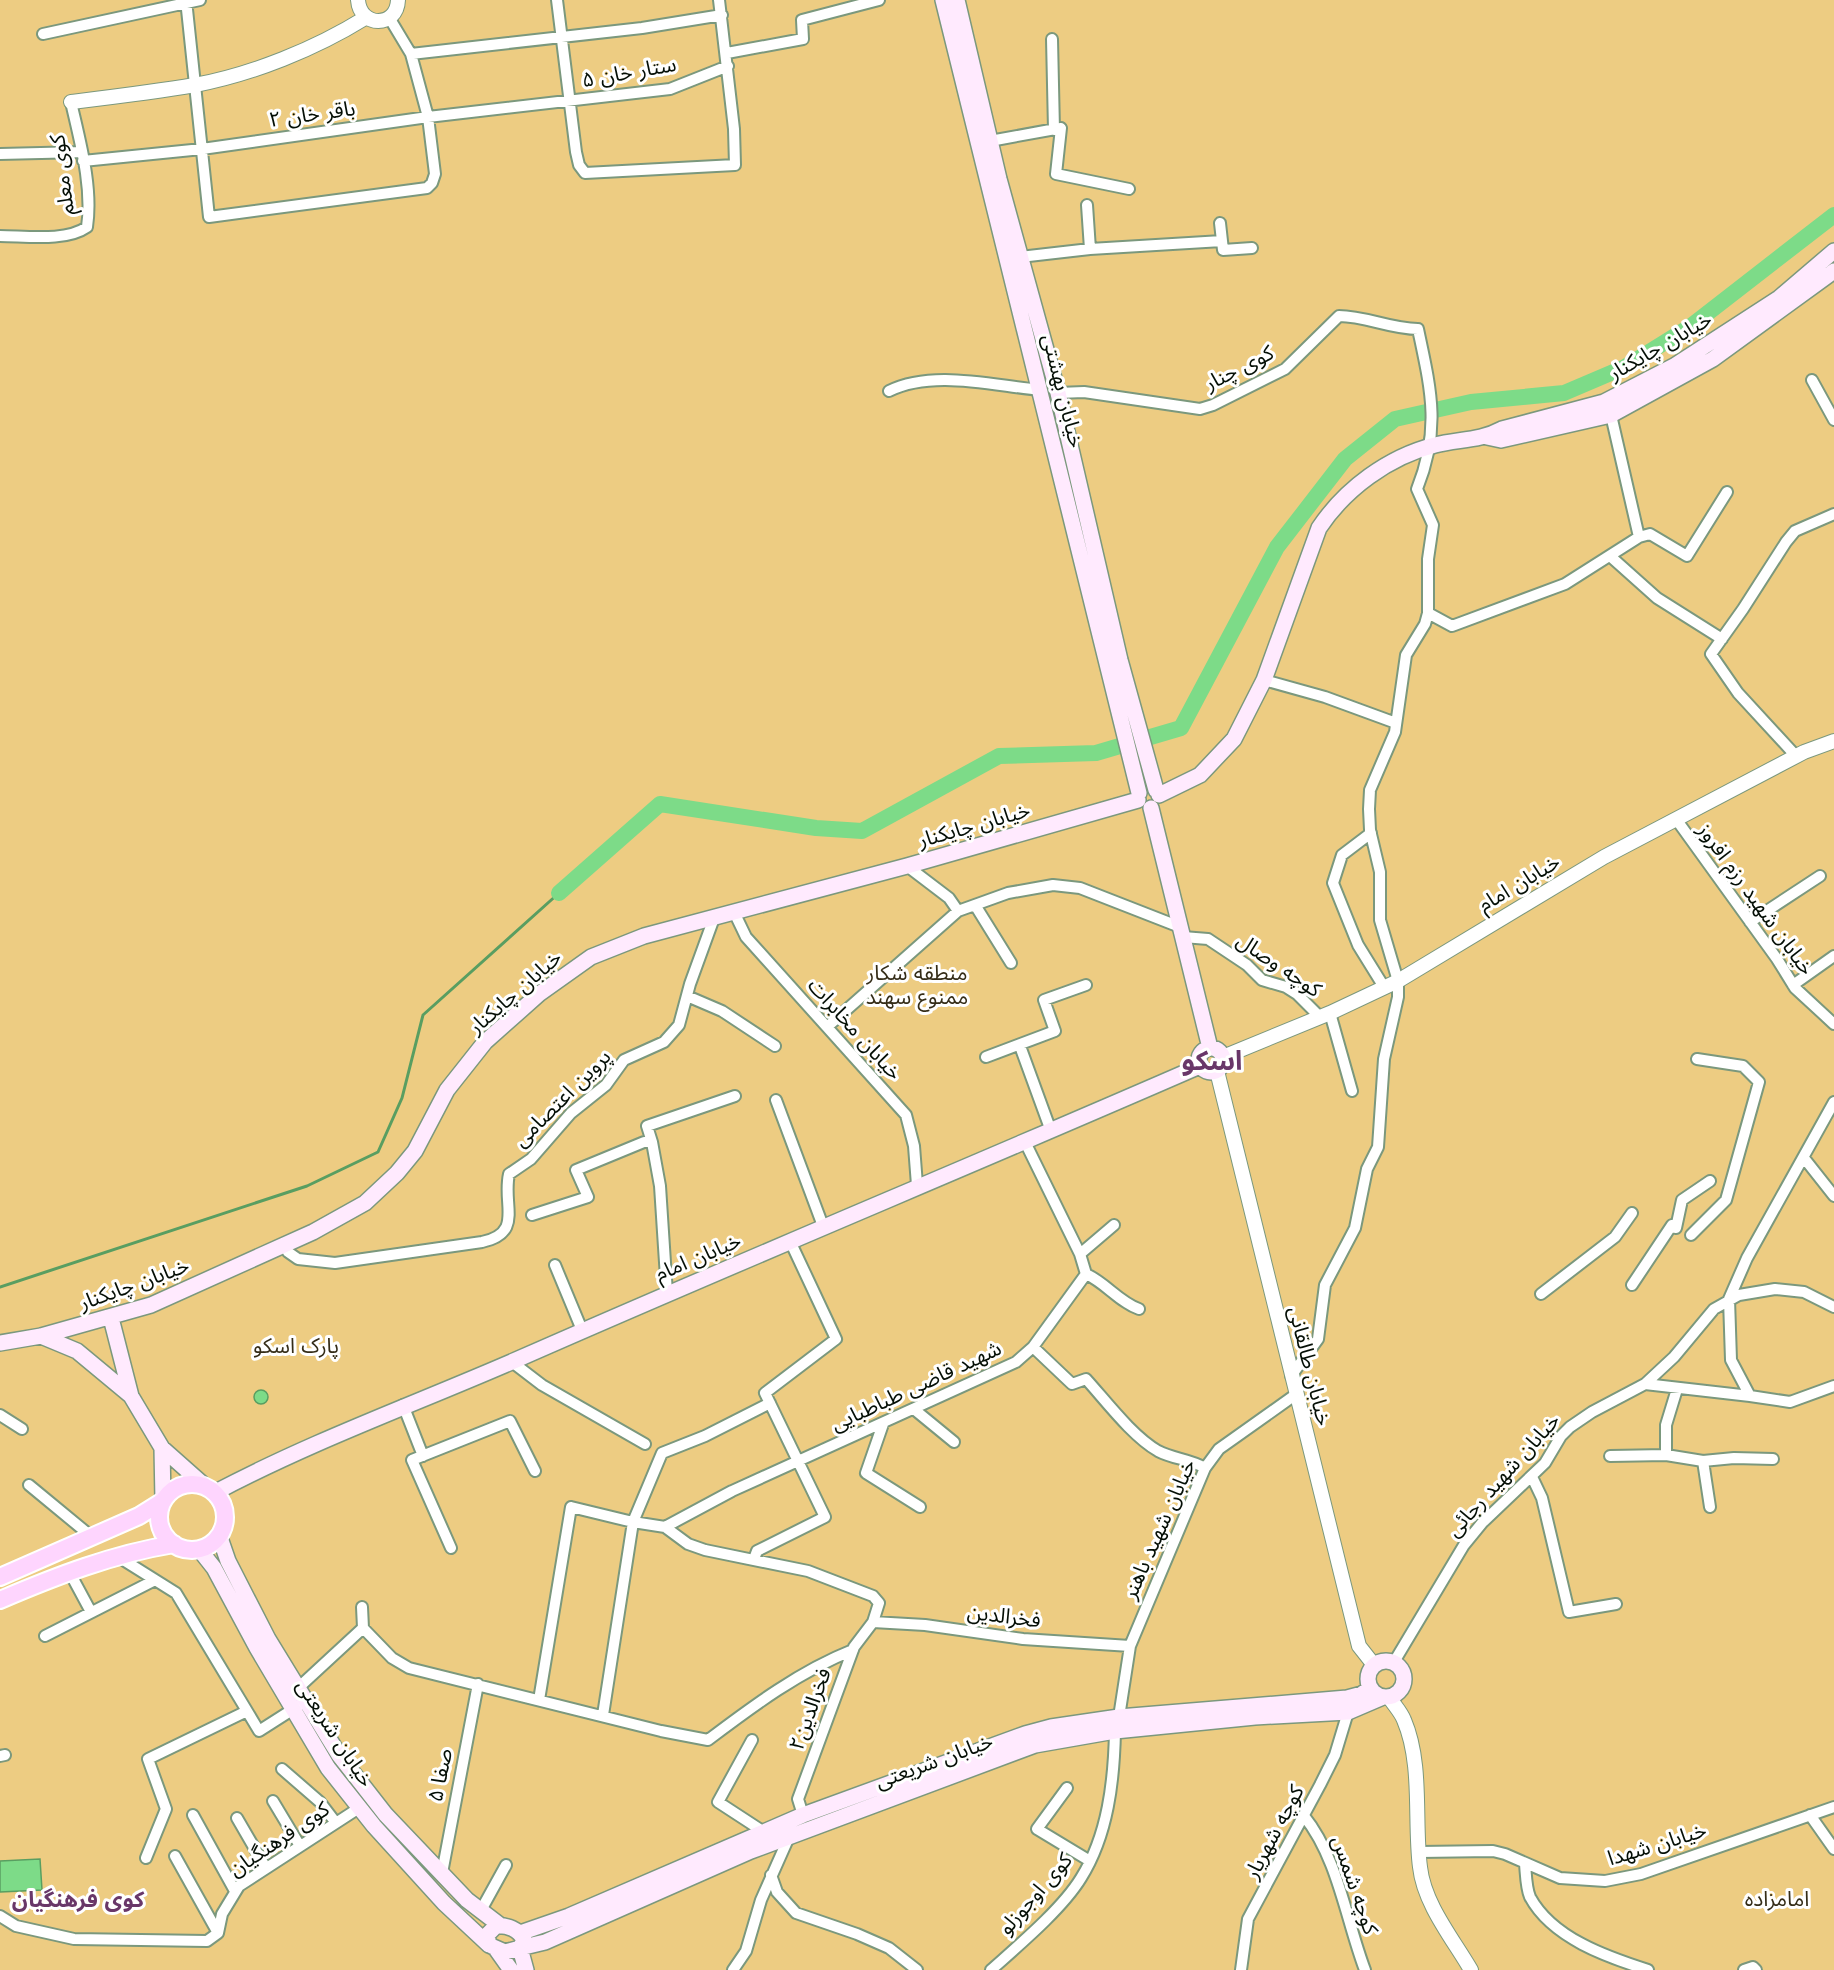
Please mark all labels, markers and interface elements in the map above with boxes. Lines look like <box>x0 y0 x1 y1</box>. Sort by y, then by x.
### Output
street label: ستار خان ۵ <box>579 49 679 95</box>
street label: باقر خان ۲ <box>267 93 357 135</box>
street label: کوی معلم <box>42 133 82 217</box>
street label: خیابان چایکنار <box>1602 304 1717 388</box>
street label: خیابان بهشتی <box>1034 331 1092 451</box>
street label: کوی چنار <box>1198 338 1279 399</box>
street label: خیابان چایکنار <box>914 795 1034 856</box>
street label: خیابان شهید رزم افروز <box>1689 816 1822 982</box>
street label: خیابان امام <box>1472 847 1566 920</box>
street label: کوچه وصال <box>1231 926 1328 1005</box>
street label: خیابان چایکنار <box>461 943 568 1042</box>
park label: منطقه شکار ممنوع سهند <box>866 958 968 1012</box>
street label: خیابان مخابرات <box>801 971 909 1087</box>
district label: اسکو <box>1182 1041 1242 1080</box>
street label: پروین اعتصامی <box>506 1042 618 1154</box>
street label: خیابان امام <box>650 1225 746 1290</box>
street label: خیابان چایکنار <box>74 1250 193 1318</box>
street label: خیابان طالقانی <box>1281 1303 1339 1429</box>
park label: پارک اسکو <box>253 1331 339 1361</box>
street label: شهید قاضی طباطبایی <box>826 1333 1006 1439</box>
street label: خیابان شهید رجائی <box>1439 1406 1567 1544</box>
street label: خیابان شهید باهنر <box>1114 1454 1203 1605</box>
street label: فخرالدین <box>966 1597 1042 1635</box>
street label: فخرالدین۲ <box>781 1664 839 1754</box>
street label: خیابان شریعتی <box>289 1673 381 1793</box>
street label: خیابان شریعتی <box>871 1726 997 1796</box>
street label: صفا ۵ <box>420 1746 460 1804</box>
street label: کوچه شهریار <box>1236 1779 1311 1885</box>
street label: کوی فرهنگیان <box>223 1794 336 1884</box>
street label: خیابان شهدا <box>1604 1815 1710 1873</box>
street label: کوچه شمس <box>1324 1832 1386 1939</box>
street label: کوی اوجوزلو <box>991 1846 1079 1942</box>
district label: کوی فرهنگیان <box>12 1883 145 1915</box>
park label: امامزاده <box>1745 1884 1809 1914</box>

